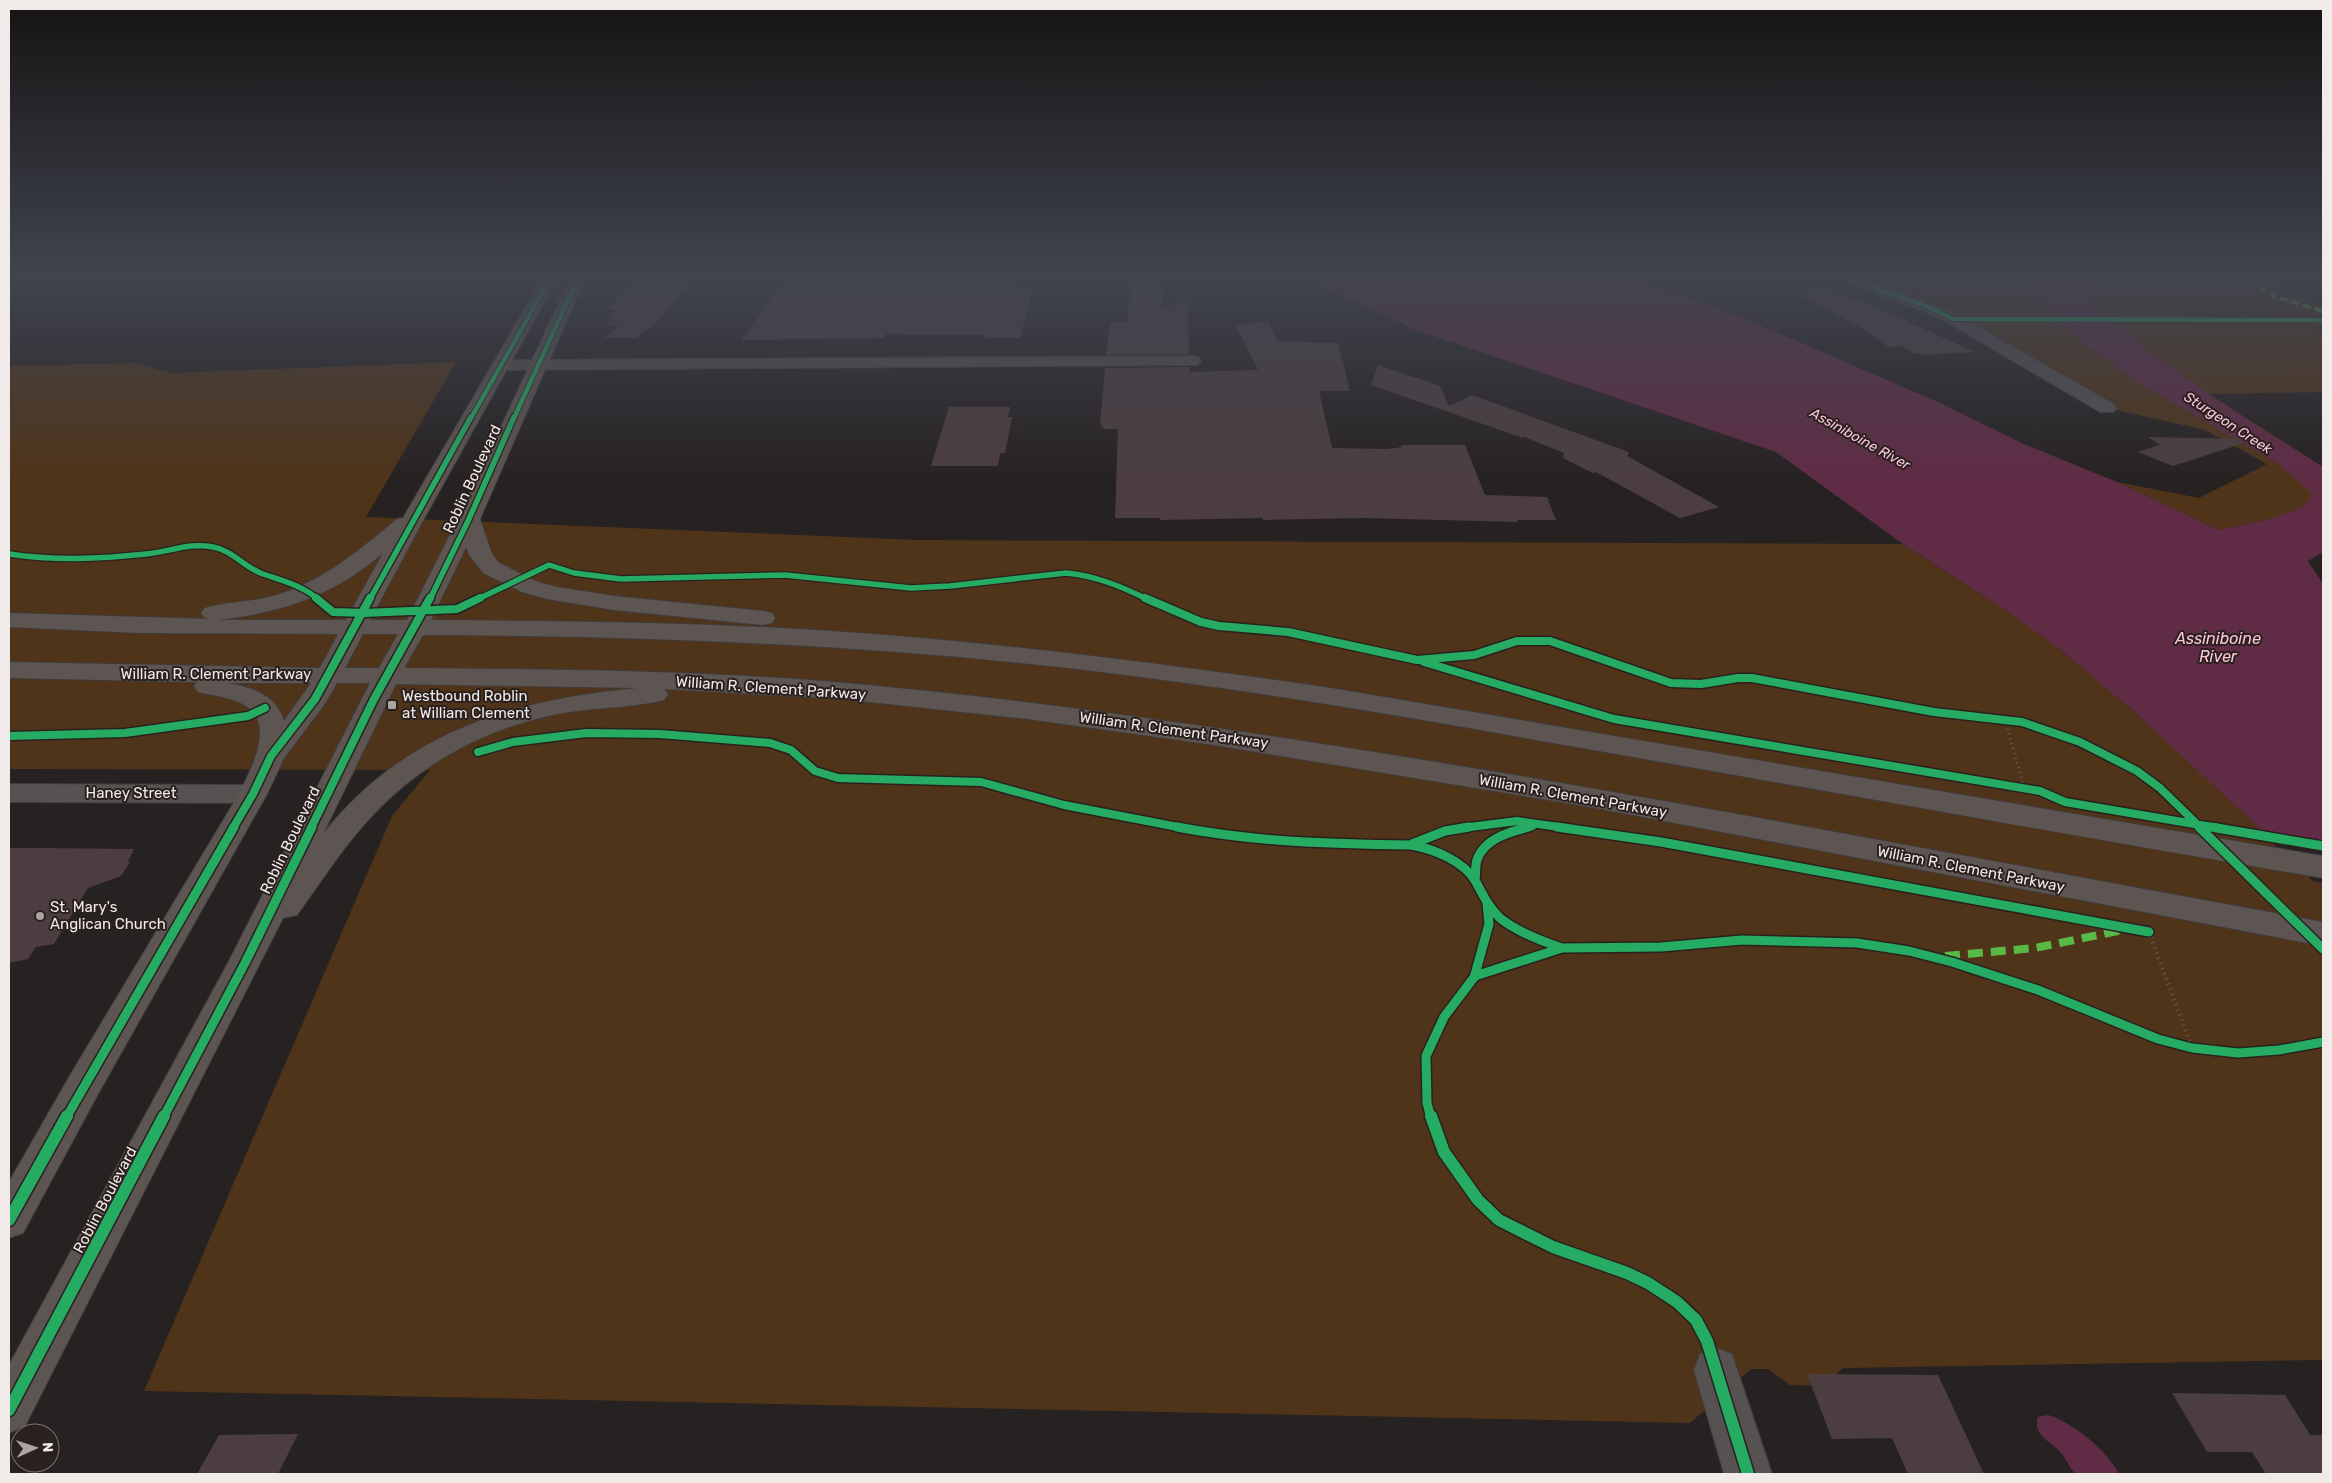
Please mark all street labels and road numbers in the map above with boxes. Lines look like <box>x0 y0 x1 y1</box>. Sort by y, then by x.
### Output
street label: Roblin Boulevard <box>439 422 505 536</box>
street label: William R. Clement Parkway <box>121 665 311 683</box>
street label: William R. Clement Parkway <box>675 672 867 704</box>
street label: William R. Clement Parkway <box>1078 708 1270 752</box>
street label: William R. Clement Parkway <box>1477 771 1669 821</box>
street label: Roblin Boulevard <box>256 783 324 897</box>
street label: Haney Street <box>85 784 177 802</box>
street label: William R. Clement Parkway <box>1876 842 2066 896</box>
street label: Roblin Boulevard <box>69 1144 141 1256</box>

